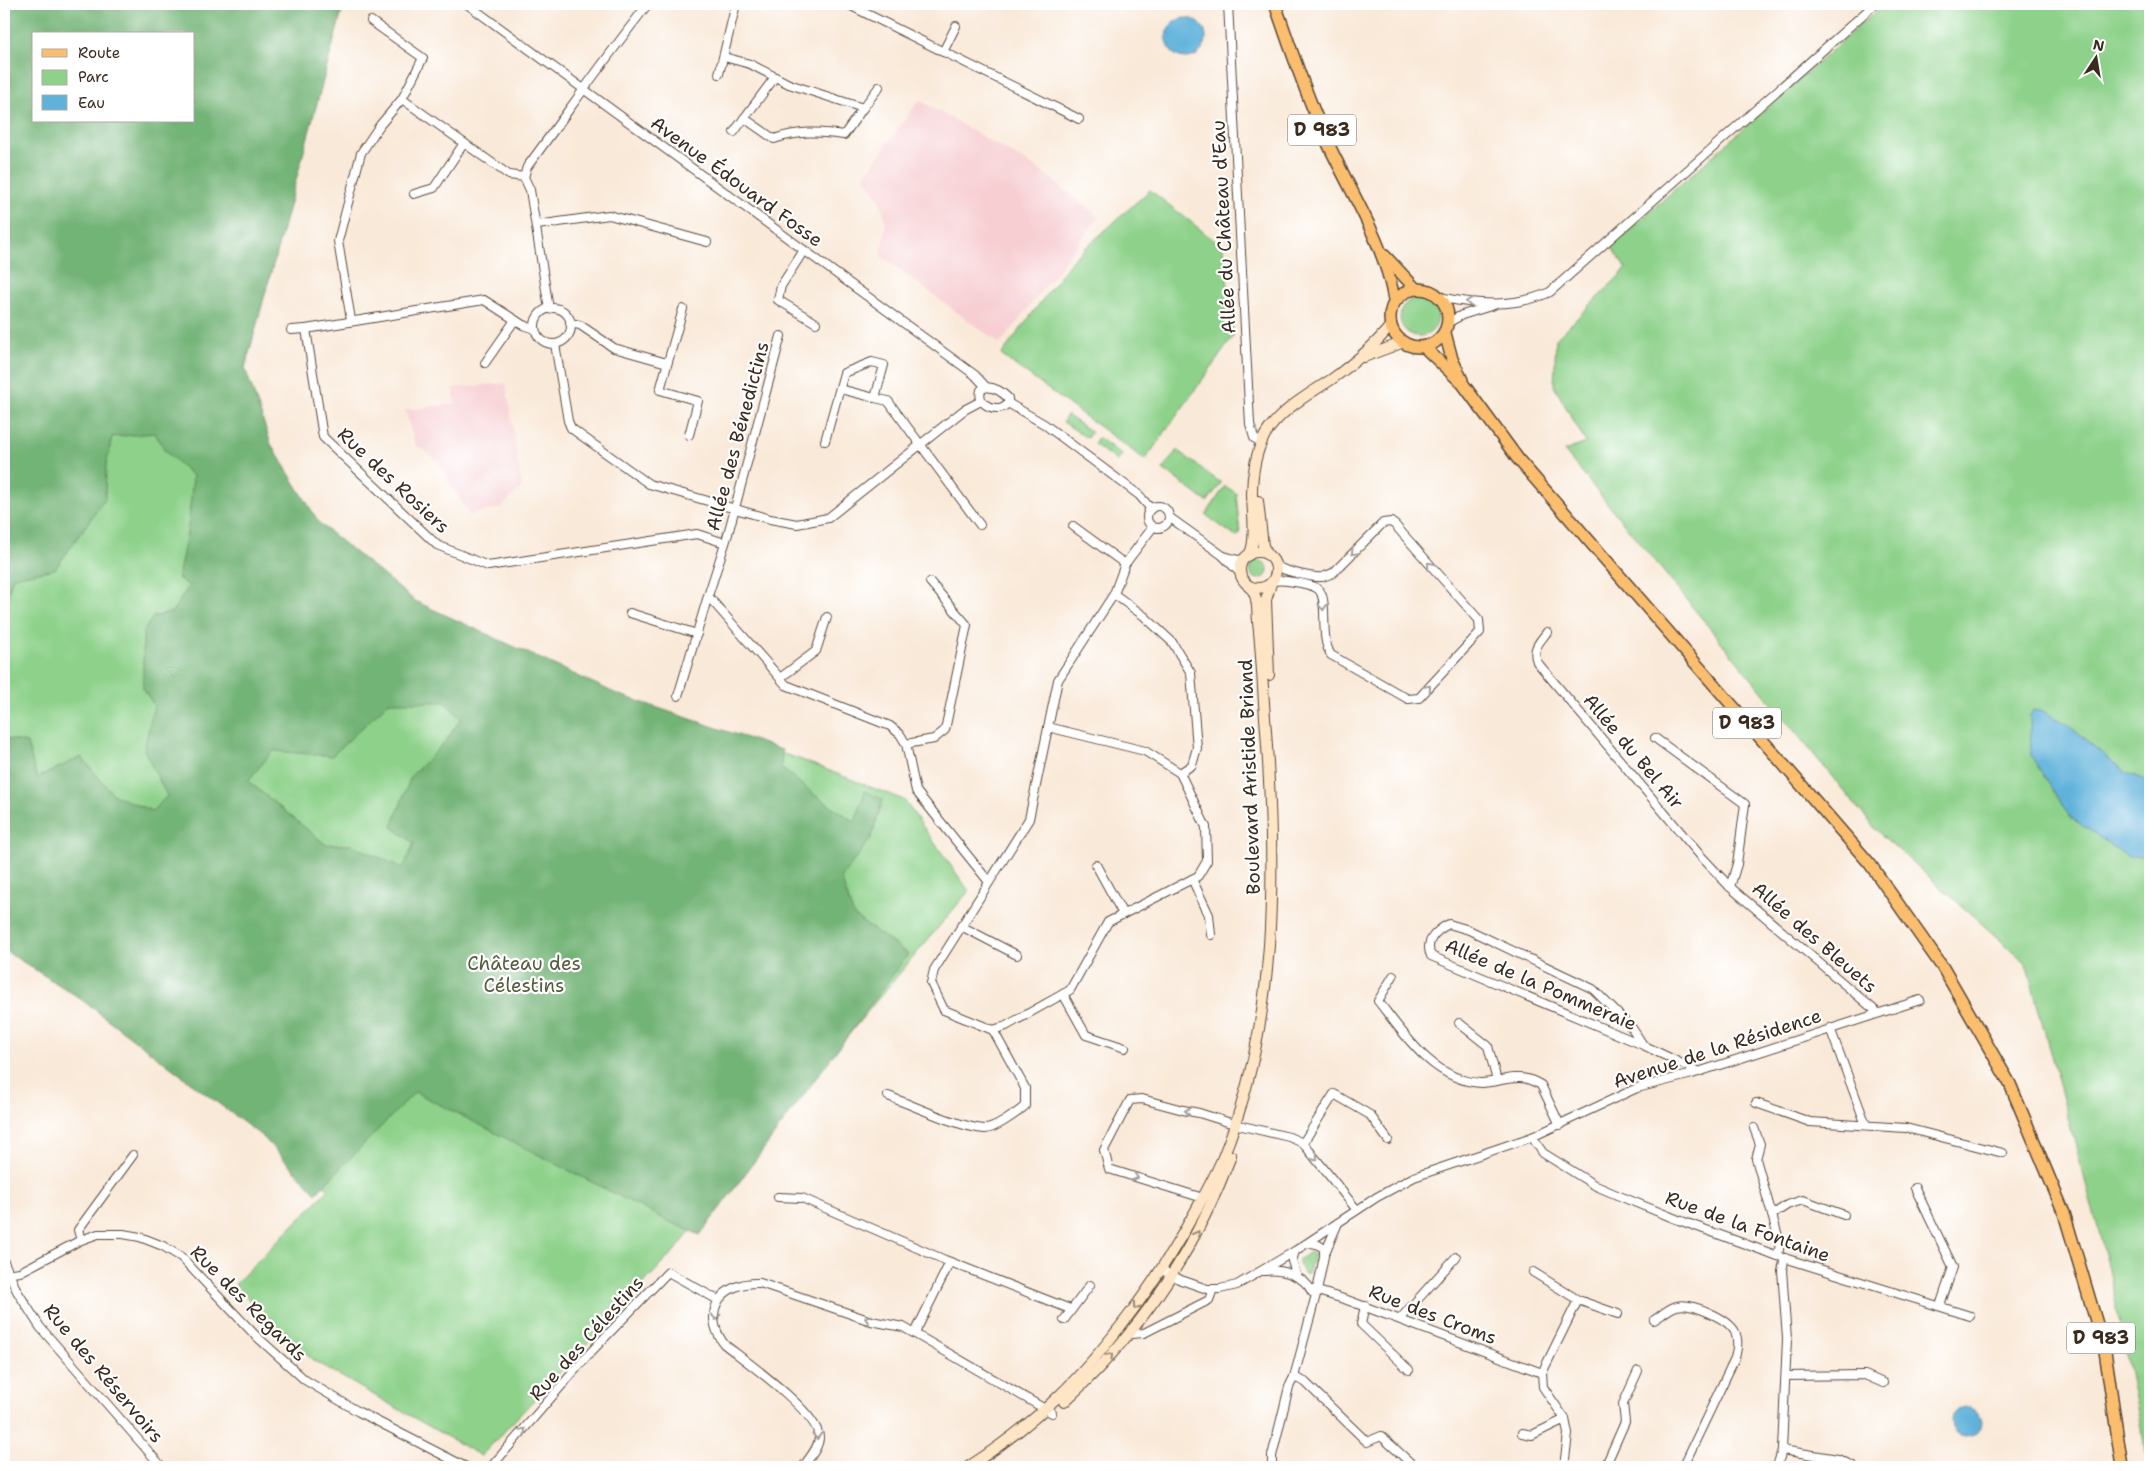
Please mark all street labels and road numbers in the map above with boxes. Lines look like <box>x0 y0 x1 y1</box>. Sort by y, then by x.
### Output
street label: Avenue Édouard Fosse <box>646 110 828 252</box>
road number: D 983 <box>1288 114 1356 146</box>
street label: Allée du Château d'Eau <box>1205 120 1242 334</box>
street label: Allée des Bénedictins <box>700 339 775 533</box>
street label: Rue des Rosiers <box>332 422 455 539</box>
street label: Boulevard Aristide Briand <box>1233 659 1266 895</box>
street label: Allée du Bel Air <box>1578 688 1689 814</box>
road number: D 983 <box>1713 708 1781 738</box>
street label: Allée des Bleuets <box>1747 876 1882 999</box>
street label: Allée de la Pommeraie <box>1441 933 1641 1036</box>
street label: Avenue de la Résidence <box>1610 1003 1825 1094</box>
street label: Rue de la Fontaine <box>1662 1185 1834 1268</box>
street label: Rue des Regards <box>185 1240 312 1367</box>
street label: Rue des Célestins <box>524 1271 649 1406</box>
street label: Rue des Croms <box>1365 1279 1500 1350</box>
street label: Rue des Réservoirs <box>38 1298 169 1448</box>
road number: D 983 <box>2067 1322 2135 1354</box>

